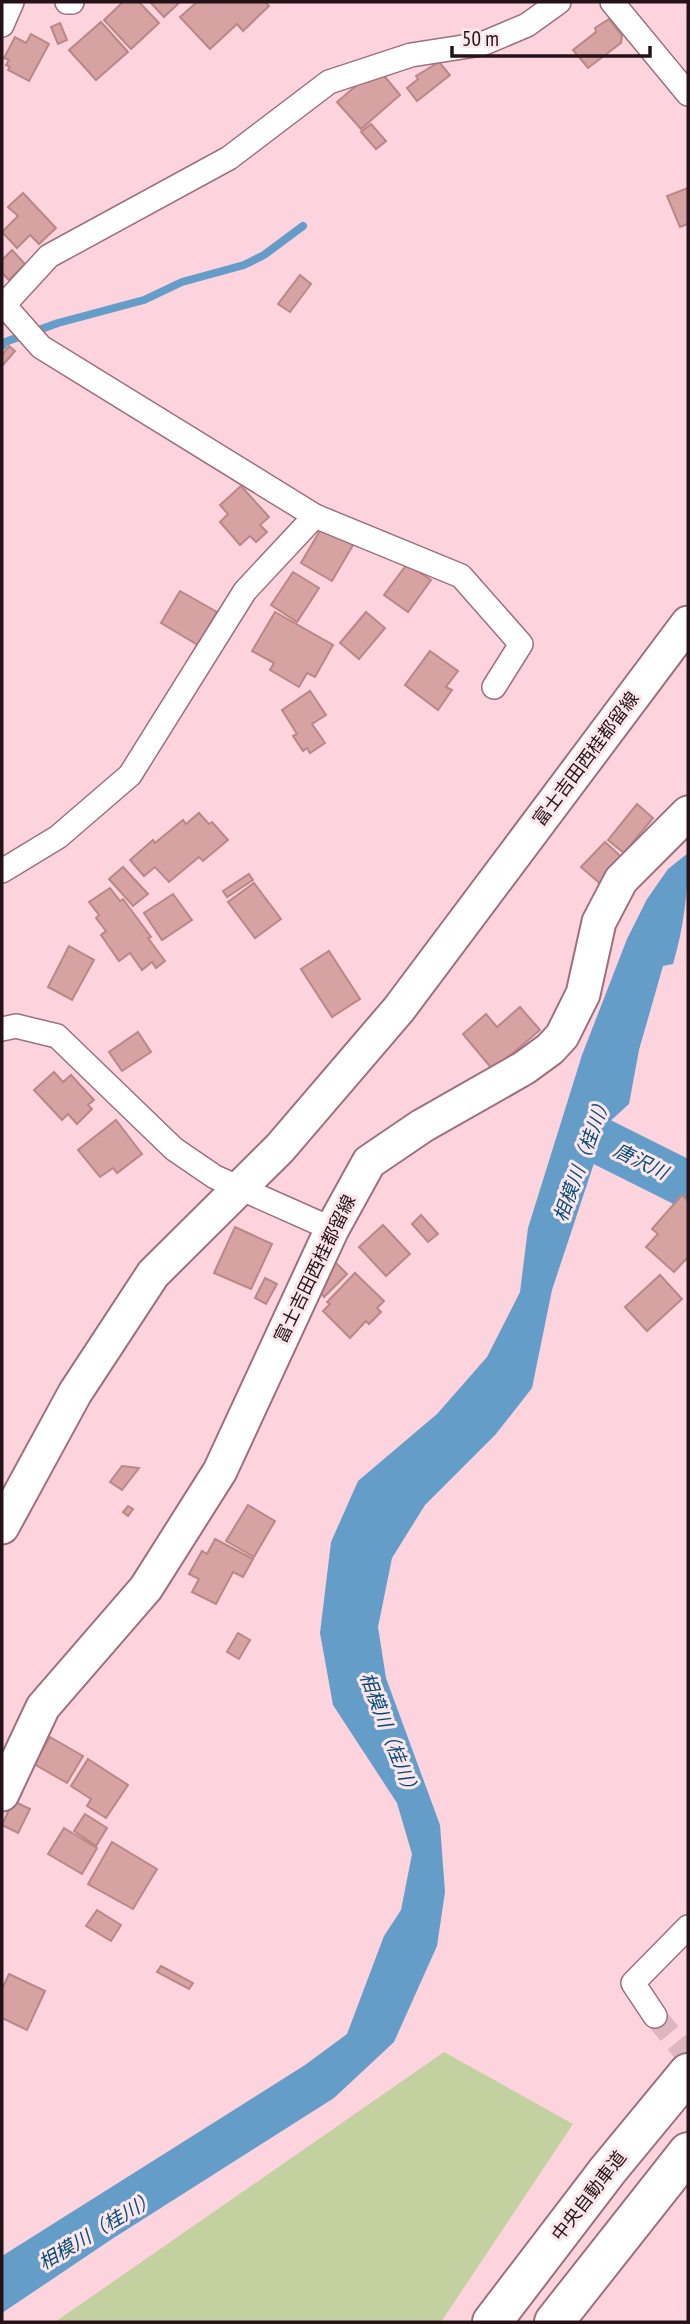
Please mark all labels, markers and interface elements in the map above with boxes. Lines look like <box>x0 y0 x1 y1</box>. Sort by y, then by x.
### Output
scale bar <box>452 14 650 58</box>
text: 50 m <box>462 25 499 52</box>
street label: 富士吉田西桂都留線 <box>528 687 644 830</box>
water label: 相模川（桂川） <box>548 1091 616 1225</box>
water label: 唐沢川 <box>610 1138 674 1185</box>
street label: 富士吉田西桂都留線 <box>269 1191 360 1347</box>
water label: 相模川（桂川） <box>355 1669 425 1801</box>
street label: 中央自動車道 <box>546 2146 631 2245</box>
water label: 相模川（桂川） <box>34 2185 160 2275</box>

